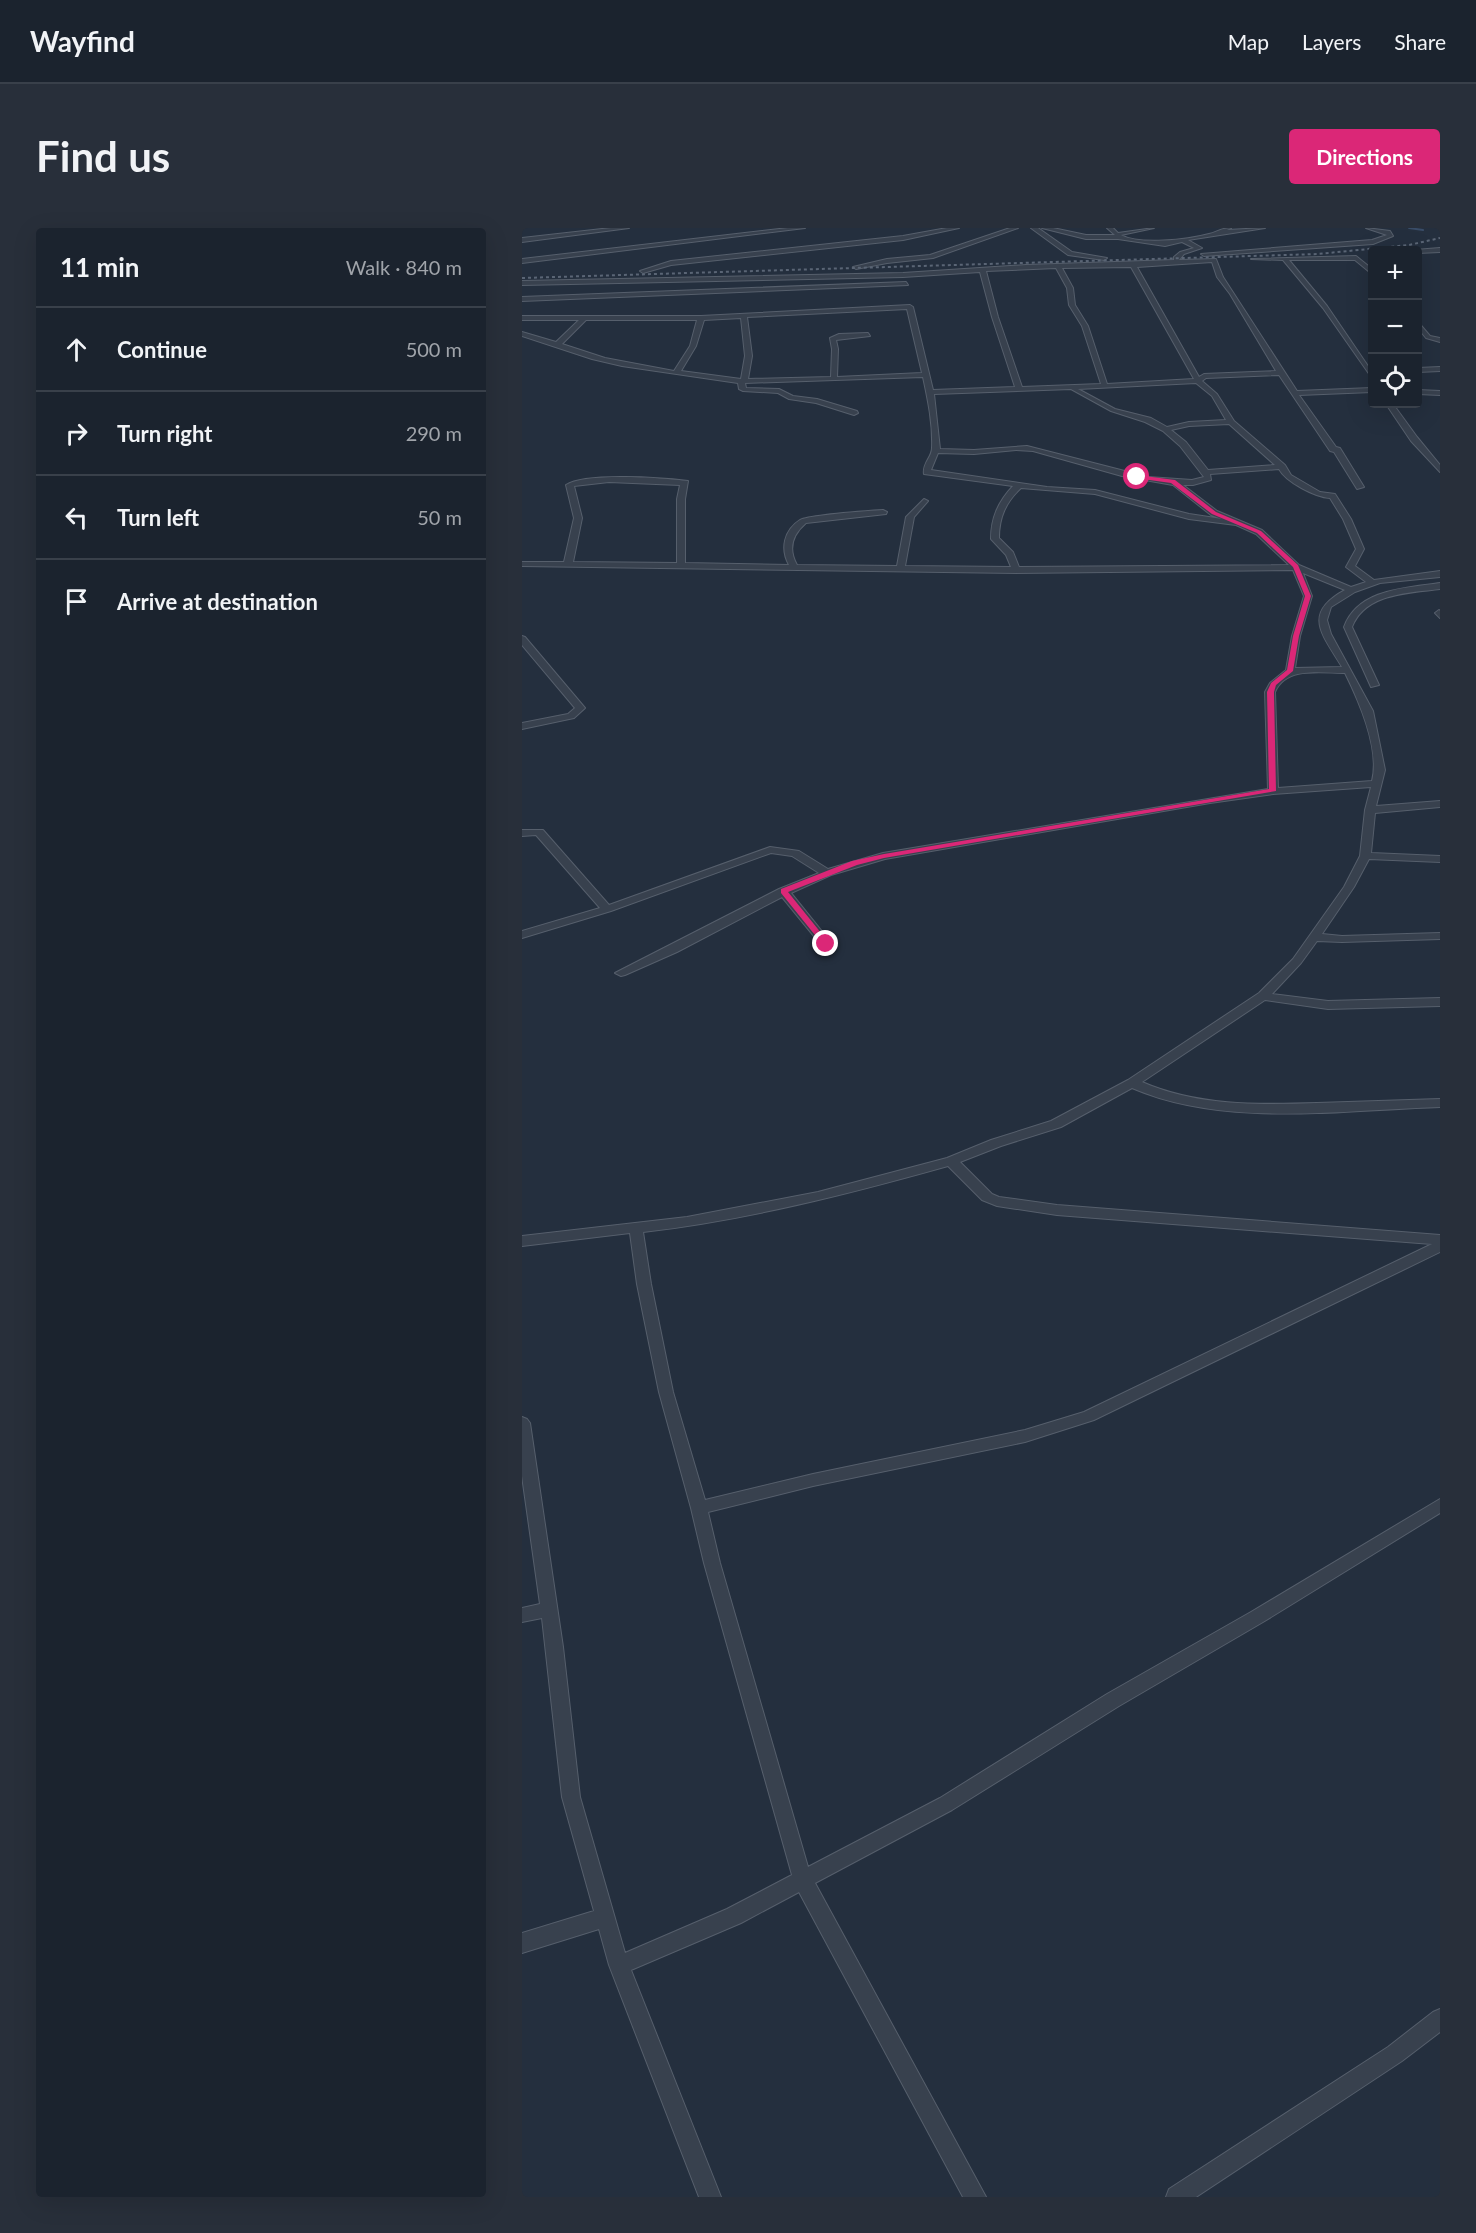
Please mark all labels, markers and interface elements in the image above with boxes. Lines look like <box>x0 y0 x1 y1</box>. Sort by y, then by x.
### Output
text: Wayfind <box>30 24 135 58</box>
text: Map <box>1228 29 1269 54</box>
text: Layers <box>1302 29 1361 54</box>
text: Share <box>1394 29 1446 54</box>
button: Directions <box>1289 129 1440 184</box>
text: Find us <box>36 131 170 181</box>
map controls <box>1368 246 1422 408</box>
button: + <box>1368 246 1422 300</box>
text: 11 min <box>60 251 140 283</box>
text: Walk · 840 m <box>346 255 462 279</box>
button: − <box>1368 300 1422 354</box>
icon: ahead <box>60 333 93 366</box>
text: Continue <box>117 336 207 363</box>
text: 500 m <box>406 337 462 361</box>
button: locate <box>1368 354 1422 408</box>
icon: right <box>60 417 93 450</box>
text: Turn right <box>117 420 212 447</box>
text: 290 m <box>406 421 462 445</box>
route start <box>1123 463 1149 489</box>
icon: left <box>60 501 93 534</box>
text: Turn left <box>117 504 199 531</box>
text: 50 m <box>417 505 462 529</box>
icon: arrive <box>60 585 93 618</box>
text: Arrive at destination <box>117 588 318 615</box>
route end <box>812 930 838 956</box>

